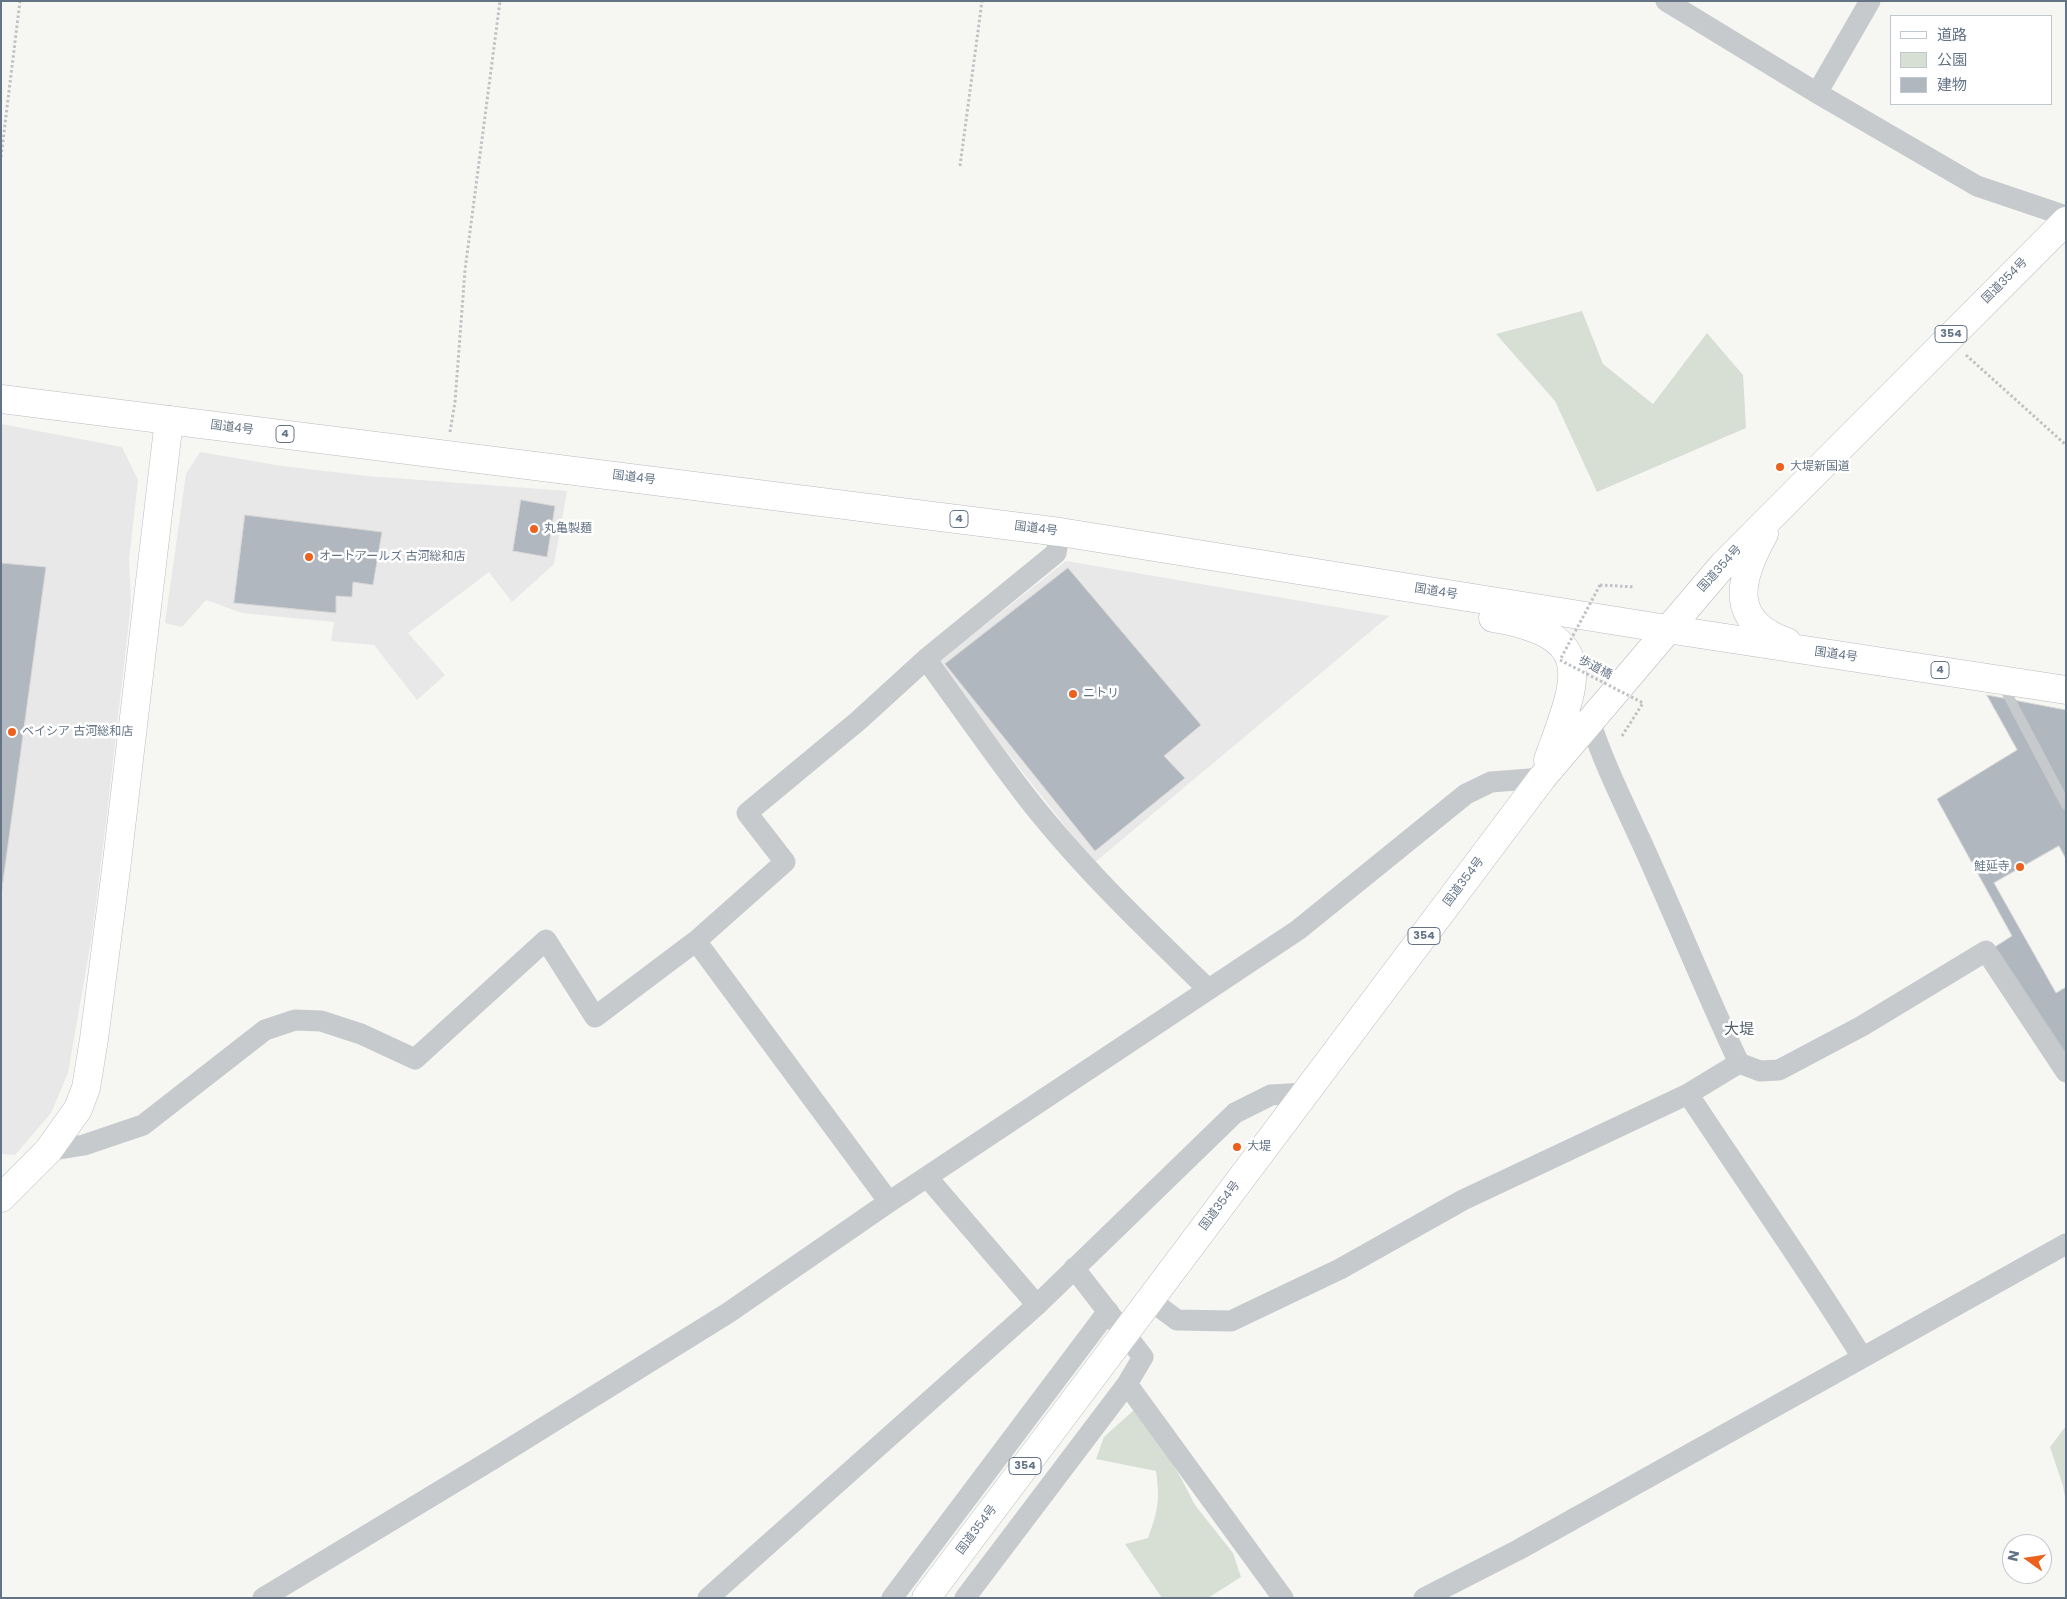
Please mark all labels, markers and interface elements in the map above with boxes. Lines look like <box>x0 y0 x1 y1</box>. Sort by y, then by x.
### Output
legend <box>1890 15 2052 105</box>
text: 道路 <box>1937 24 1967 45</box>
text: 公園 <box>1937 49 1967 70</box>
text: 建物 <box>1937 74 1967 95</box>
street label: 国道354号 <box>1979 255 2031 307</box>
road number: 354 <box>1935 326 1967 342</box>
street label: 国道4号 <box>210 418 254 438</box>
road number: 4 <box>276 426 294 442</box>
place label: 大堤新国道 <box>1790 460 1850 474</box>
marker: 大堤新国道 <box>1774 461 1786 473</box>
street label: 国道4号 <box>612 468 656 488</box>
road number: 4 <box>950 510 968 528</box>
street label: 国道4号 <box>1014 519 1058 539</box>
place label: 丸亀製麺 <box>544 522 592 536</box>
marker: 丸亀製麺 <box>528 523 540 535</box>
street label: 国道354号 <box>1695 543 1745 595</box>
place label: オートアールズ 古河総和店 <box>319 550 465 564</box>
marker: オートアールズ 古河総和店 <box>303 551 315 563</box>
street label: 国道4号 <box>1413 581 1459 603</box>
street label: 国道4号 <box>1813 645 1859 665</box>
street label: 歩道橋 <box>1576 653 1614 683</box>
road number: 4 <box>1931 662 1949 678</box>
place label: ニトリ <box>1083 687 1119 701</box>
marker: ニトリ <box>1067 688 1079 700</box>
place label: ベイシア 古河総和店 <box>22 725 133 739</box>
marker: ベイシア 古河総和店 <box>6 726 18 738</box>
street label: 国道354号 <box>1441 854 1487 910</box>
place label: 鮭延寺 <box>1974 860 2010 874</box>
marker: 鮭延寺 <box>2014 861 2026 873</box>
road number: 354 <box>1408 928 1440 944</box>
district label: 大堤 <box>1724 1021 1754 1039</box>
place label: 大堤 <box>1247 1140 1271 1154</box>
marker: 大堤 <box>1231 1141 1243 1153</box>
street label: 国道354号 <box>1197 1178 1243 1234</box>
road number: 354 <box>1009 1458 1041 1474</box>
street label: 国道354号 <box>954 1502 1000 1558</box>
north arrow <box>2002 1534 2052 1584</box>
text: N <box>2002 1548 2024 1563</box>

